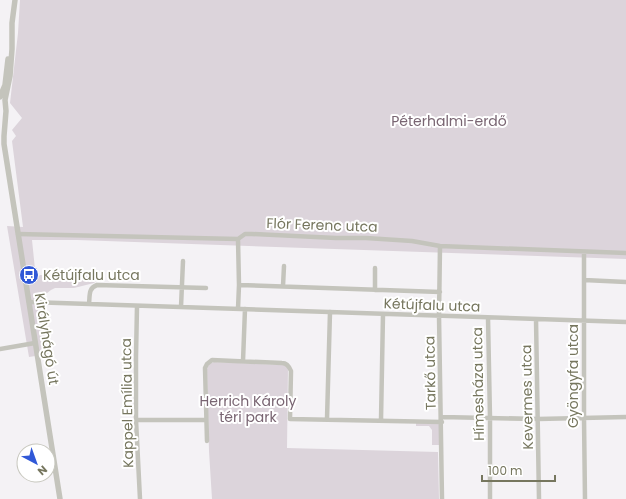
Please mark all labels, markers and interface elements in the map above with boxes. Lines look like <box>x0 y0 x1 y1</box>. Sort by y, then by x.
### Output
park label: Péterhalmi-erdő <box>391 111 507 131</box>
street label: Flór Ferenc utca <box>266 213 378 237</box>
bus stop icon: Kétújfalu utca <box>18 264 40 286</box>
place label: Kétújfalu utca <box>43 265 140 285</box>
street label: Királyhágó út <box>30 292 64 386</box>
street label: Kétújfalu utca <box>383 293 481 317</box>
street label: Gyöngyfa utca <box>563 324 583 428</box>
street label: Hímesháza utca <box>467 327 489 441</box>
street label: Tarkő utca <box>419 336 441 410</box>
street label: Kappel Emília utca <box>116 338 138 468</box>
street label: Kevermes utca <box>516 344 538 450</box>
park label: Herrich Károly téri park <box>200 391 297 427</box>
north arrow <box>16 443 56 483</box>
scale bar <box>482 457 555 483</box>
text: N <box>34 462 51 479</box>
text: 100 m <box>488 462 522 479</box>

